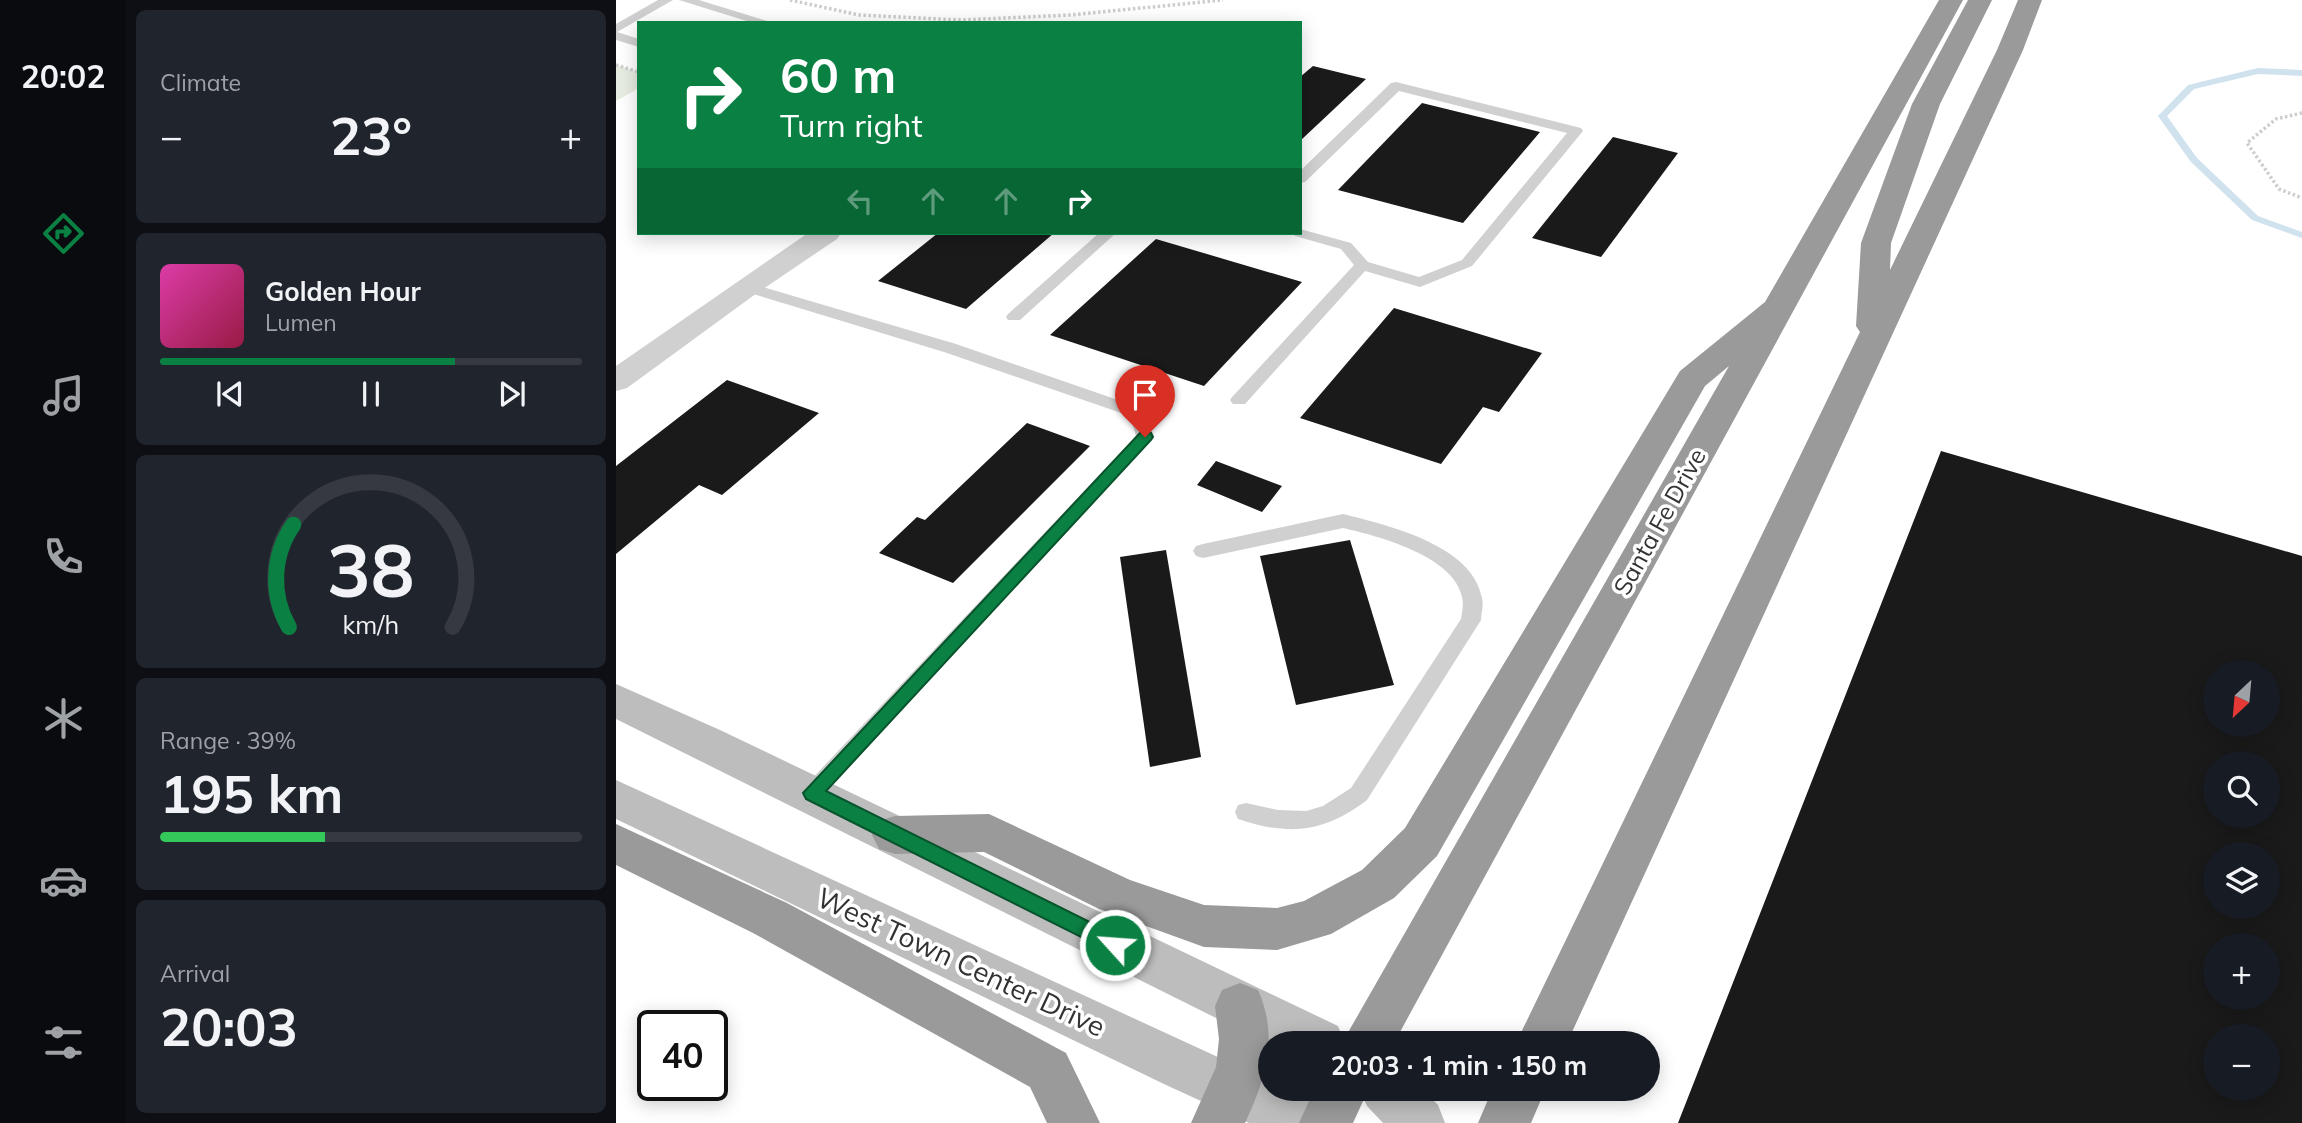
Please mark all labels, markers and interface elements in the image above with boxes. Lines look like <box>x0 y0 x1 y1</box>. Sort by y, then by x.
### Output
text: 60 m <box>780 44 896 105</box>
icon: right <box>665 49 756 140</box>
text: 20:02 <box>21 56 105 96</box>
text: Climate <box>160 68 241 97</box>
text: 23° <box>330 103 412 168</box>
text: Turn right <box>780 105 923 145</box>
text: − <box>160 112 183 160</box>
text: + <box>559 112 582 160</box>
icon: left <box>841 182 879 220</box>
icon: ahead <box>914 182 952 220</box>
icon: ahead <box>987 182 1025 220</box>
icon: right <box>1060 182 1098 220</box>
icon: directions <box>39 209 88 258</box>
text: Golden Hour <box>265 275 421 308</box>
text: Lumen <box>265 308 337 337</box>
pin <box>1115 365 1175 437</box>
icon: music <box>39 371 88 420</box>
icon: previous <box>211 375 249 413</box>
icon: pause <box>352 375 390 413</box>
icon: next <box>493 375 531 413</box>
icon: arrive <box>1126 376 1164 414</box>
street label: Santa Fe Drive <box>1607 443 1712 600</box>
text: 38 <box>327 525 415 616</box>
icon: phone <box>39 532 88 581</box>
text: km/h <box>343 609 399 640</box>
north arrow <box>2203 660 2280 737</box>
map controls <box>2203 660 2280 1101</box>
icon: climate <box>39 694 88 743</box>
text: Range · 39% <box>160 726 296 755</box>
button: search <box>2203 751 2280 828</box>
text: 195 km <box>160 761 343 826</box>
button: layers <box>2203 842 2280 919</box>
icon: car <box>39 856 88 905</box>
street label: West Town Center Drive <box>812 879 1111 1044</box>
position arrow <box>1078 908 1152 982</box>
button: + <box>2203 933 2280 1010</box>
text: Arrival <box>160 959 230 988</box>
text: 20:03 <box>160 994 298 1059</box>
speed limit sign: 40 <box>637 1010 728 1101</box>
icon: filters <box>39 1018 88 1067</box>
button: − <box>2203 1024 2280 1101</box>
text: 20:03 · 1 min · 150 m <box>1331 1049 1587 1082</box>

